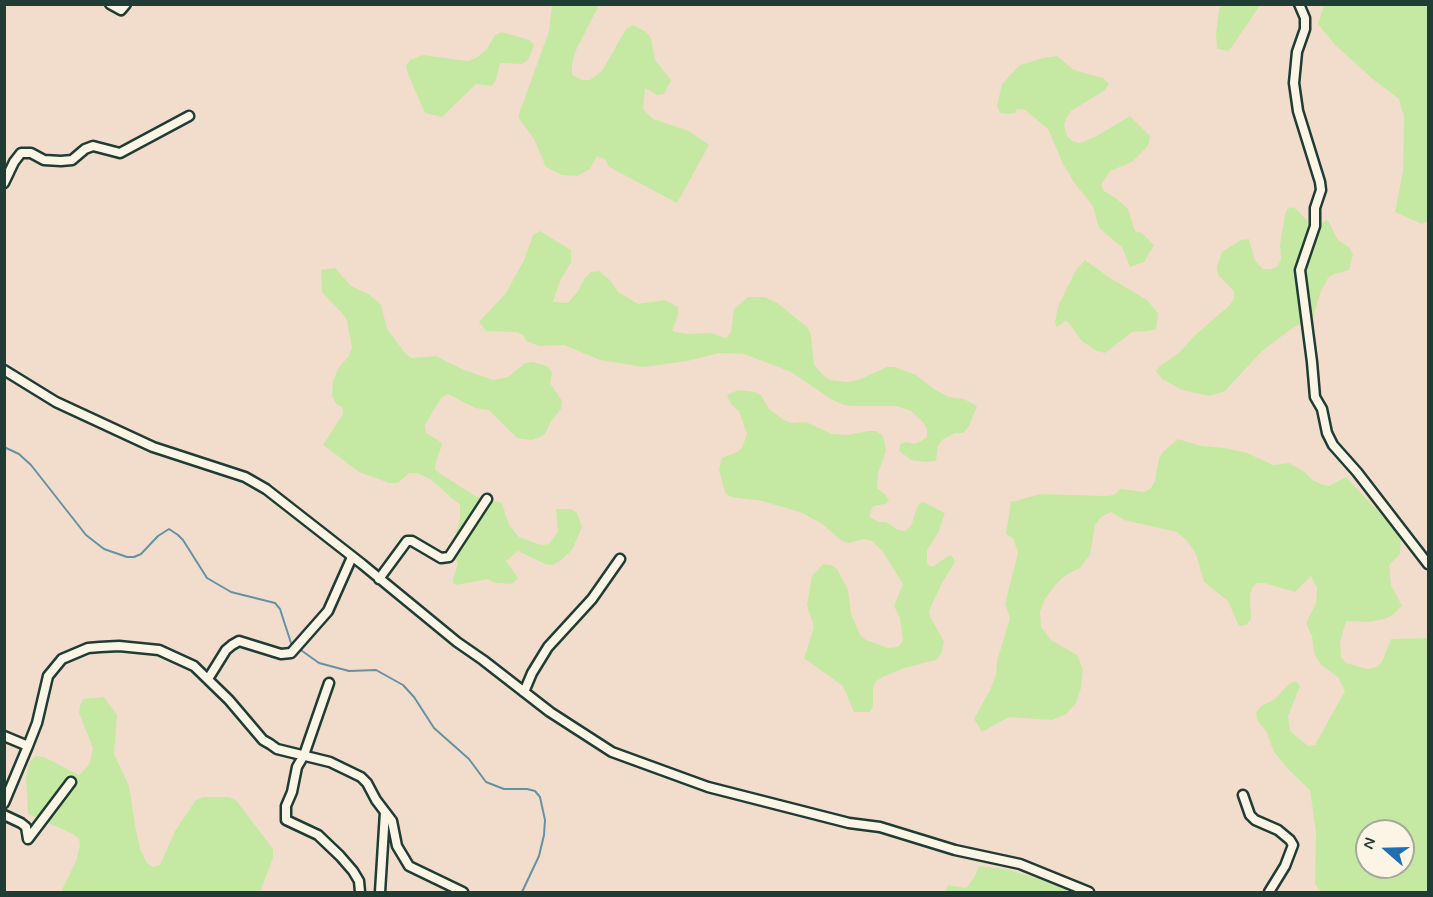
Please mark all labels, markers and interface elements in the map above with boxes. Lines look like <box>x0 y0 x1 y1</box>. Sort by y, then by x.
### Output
north arrow <box>1355 819 1415 879</box>
text: N <box>1358 835 1381 852</box>

